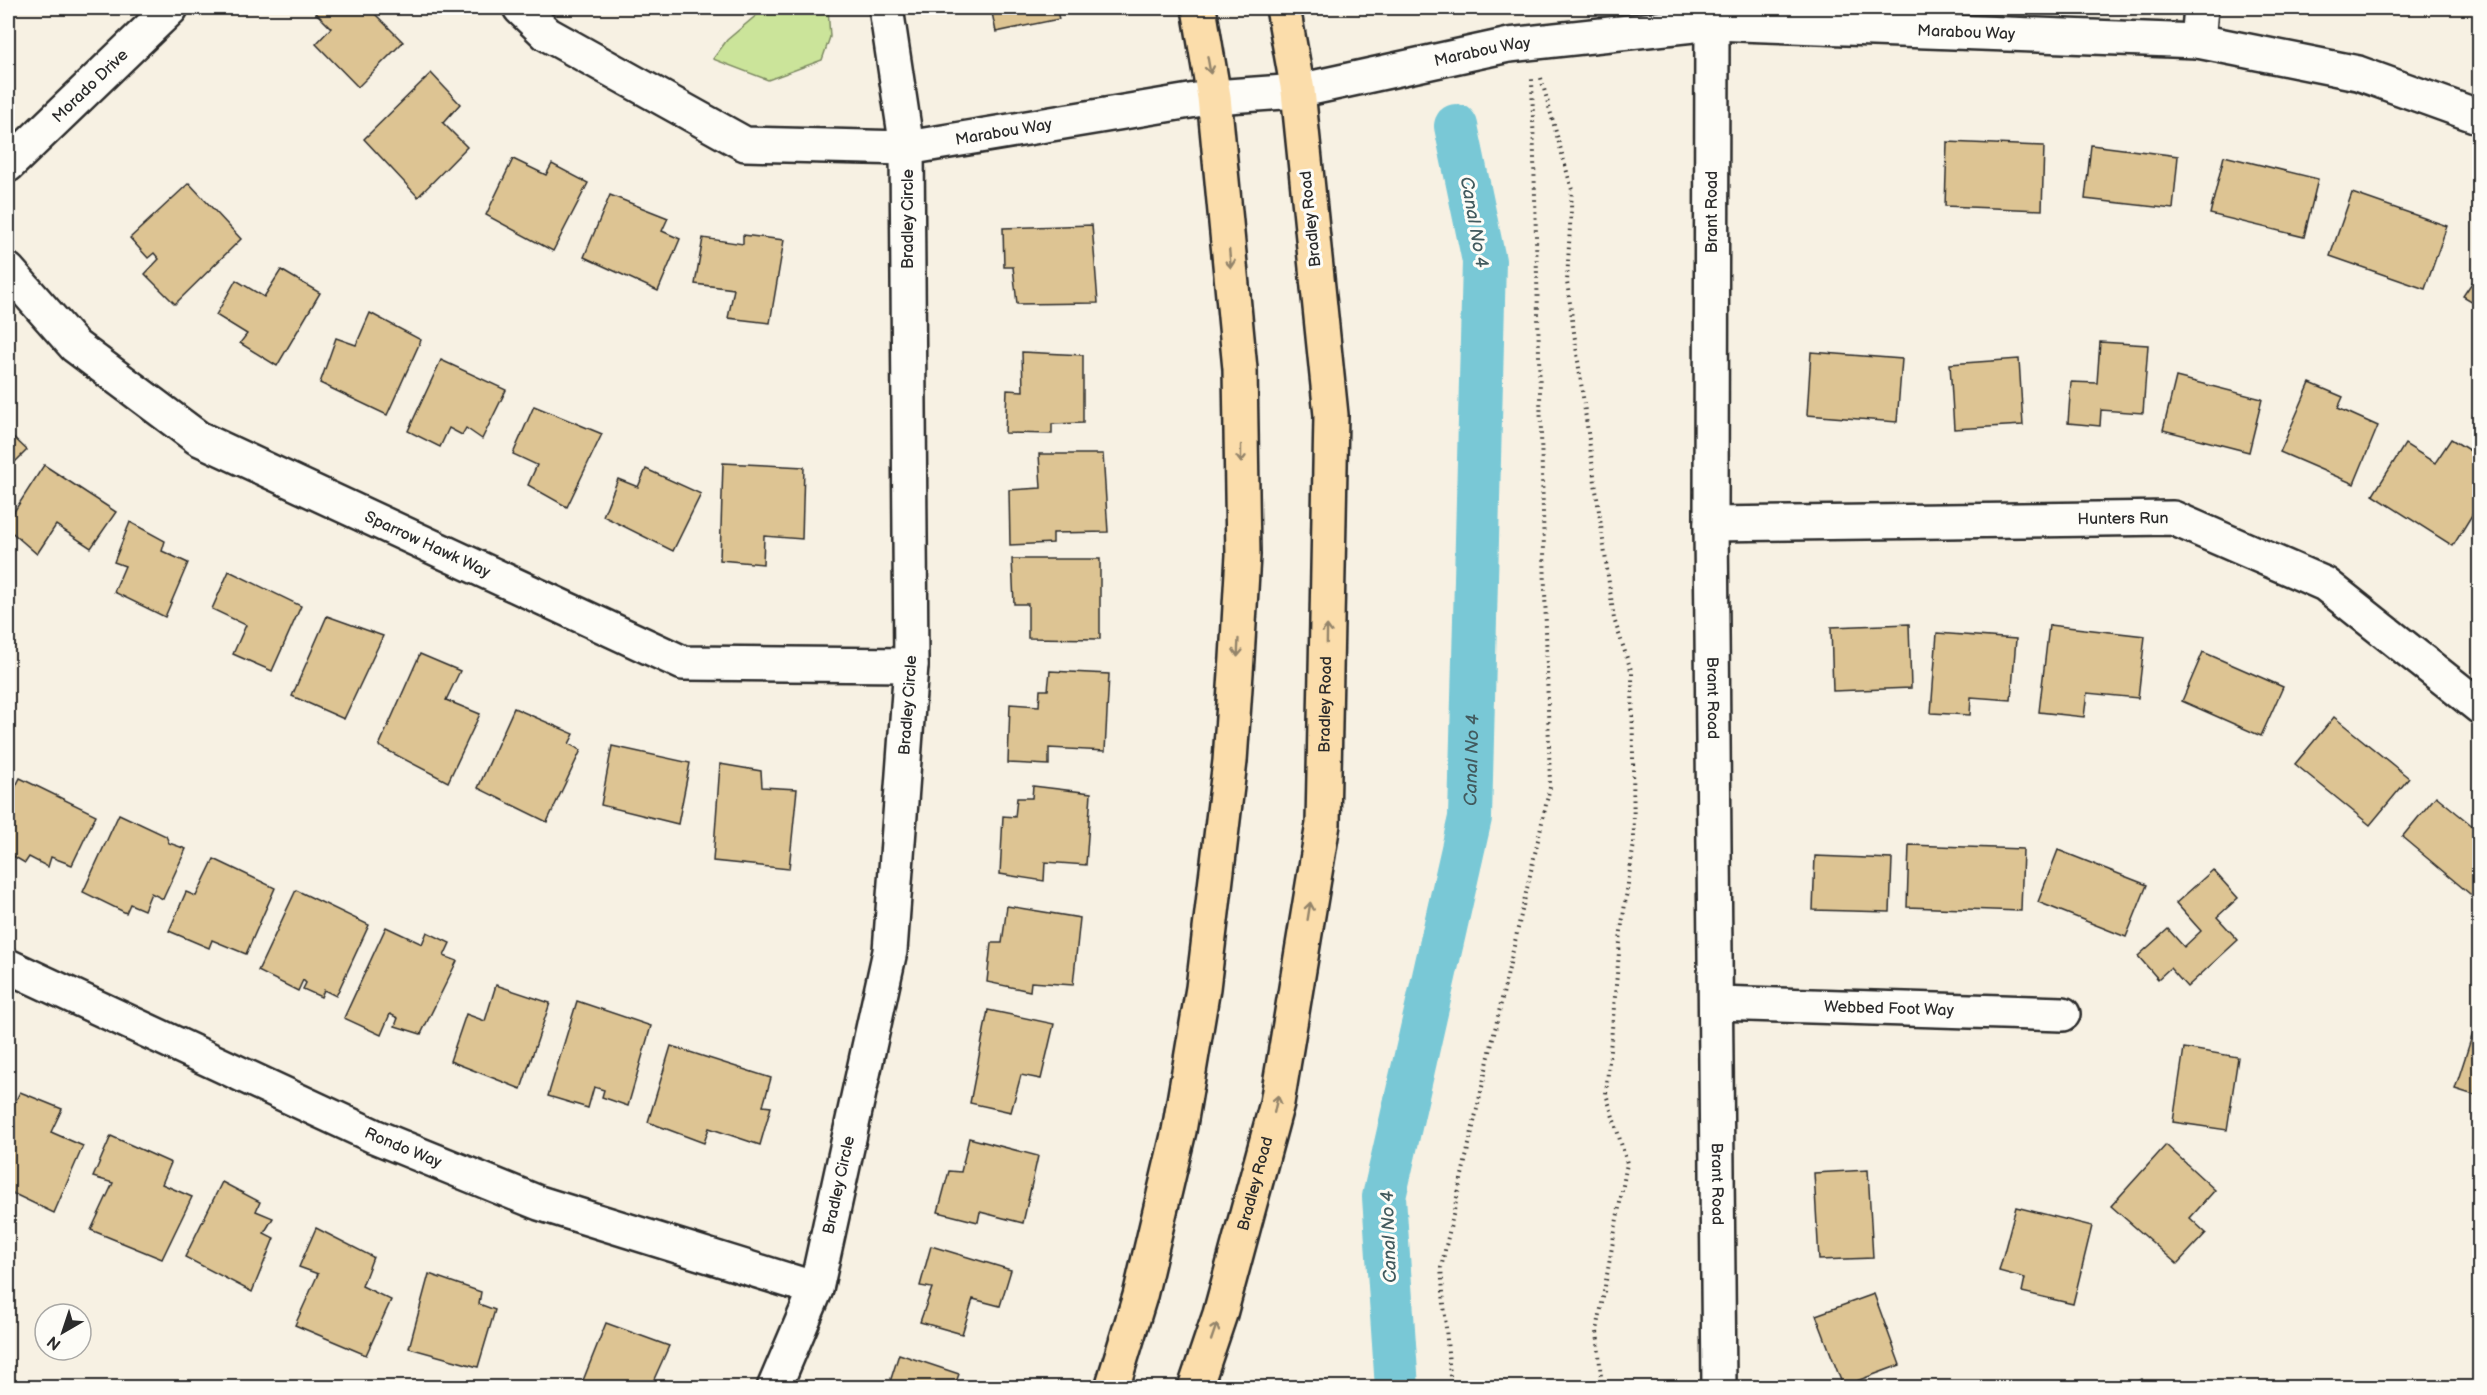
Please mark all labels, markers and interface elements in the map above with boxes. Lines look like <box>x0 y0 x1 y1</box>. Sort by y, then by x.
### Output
street label: Marabou Way <box>1917 21 2016 44</box>
street label: Marabou Way <box>1432 33 1532 71</box>
street label: Morado Drive <box>48 45 132 127</box>
one-way arrow <box>1204 55 1215 75</box>
street label: Marabou Way <box>954 114 1054 149</box>
street label: Bradley Circle <box>899 169 918 269</box>
street label: Bradley Road <box>1297 170 1325 268</box>
street label: Brant Road <box>1703 171 1722 253</box>
water label: Canal No 4 <box>1456 175 1492 269</box>
one-way arrow <box>1225 249 1236 268</box>
one-way arrow <box>1235 443 1247 463</box>
street label: Sparrow Hawk Way <box>362 507 494 582</box>
street label: Hunters Run <box>2077 509 2169 529</box>
one-way arrow <box>1321 624 1333 644</box>
one-way arrow <box>1232 638 1243 658</box>
street label: Bradley Circle <box>895 655 920 756</box>
street label: Bradley Road <box>1315 656 1336 753</box>
street label: Brant Road <box>1703 657 1722 739</box>
water label: Canal No 4 <box>1460 714 1483 806</box>
one-way arrow <box>1304 902 1315 922</box>
street label: Webbed Foot Way <box>1824 997 1955 1020</box>
one-way arrow <box>1271 1094 1283 1113</box>
street label: Rondo Way <box>362 1123 445 1172</box>
street label: Bradley Circle <box>819 1134 859 1236</box>
street label: Bradley Road <box>1233 1135 1277 1233</box>
street label: Brant Road <box>1707 1143 1727 1225</box>
water label: Canal No 4 <box>1377 1190 1401 1283</box>
north arrow <box>33 1302 93 1362</box>
one-way arrow <box>1209 1323 1220 1342</box>
text: N <box>44 1331 65 1354</box>

